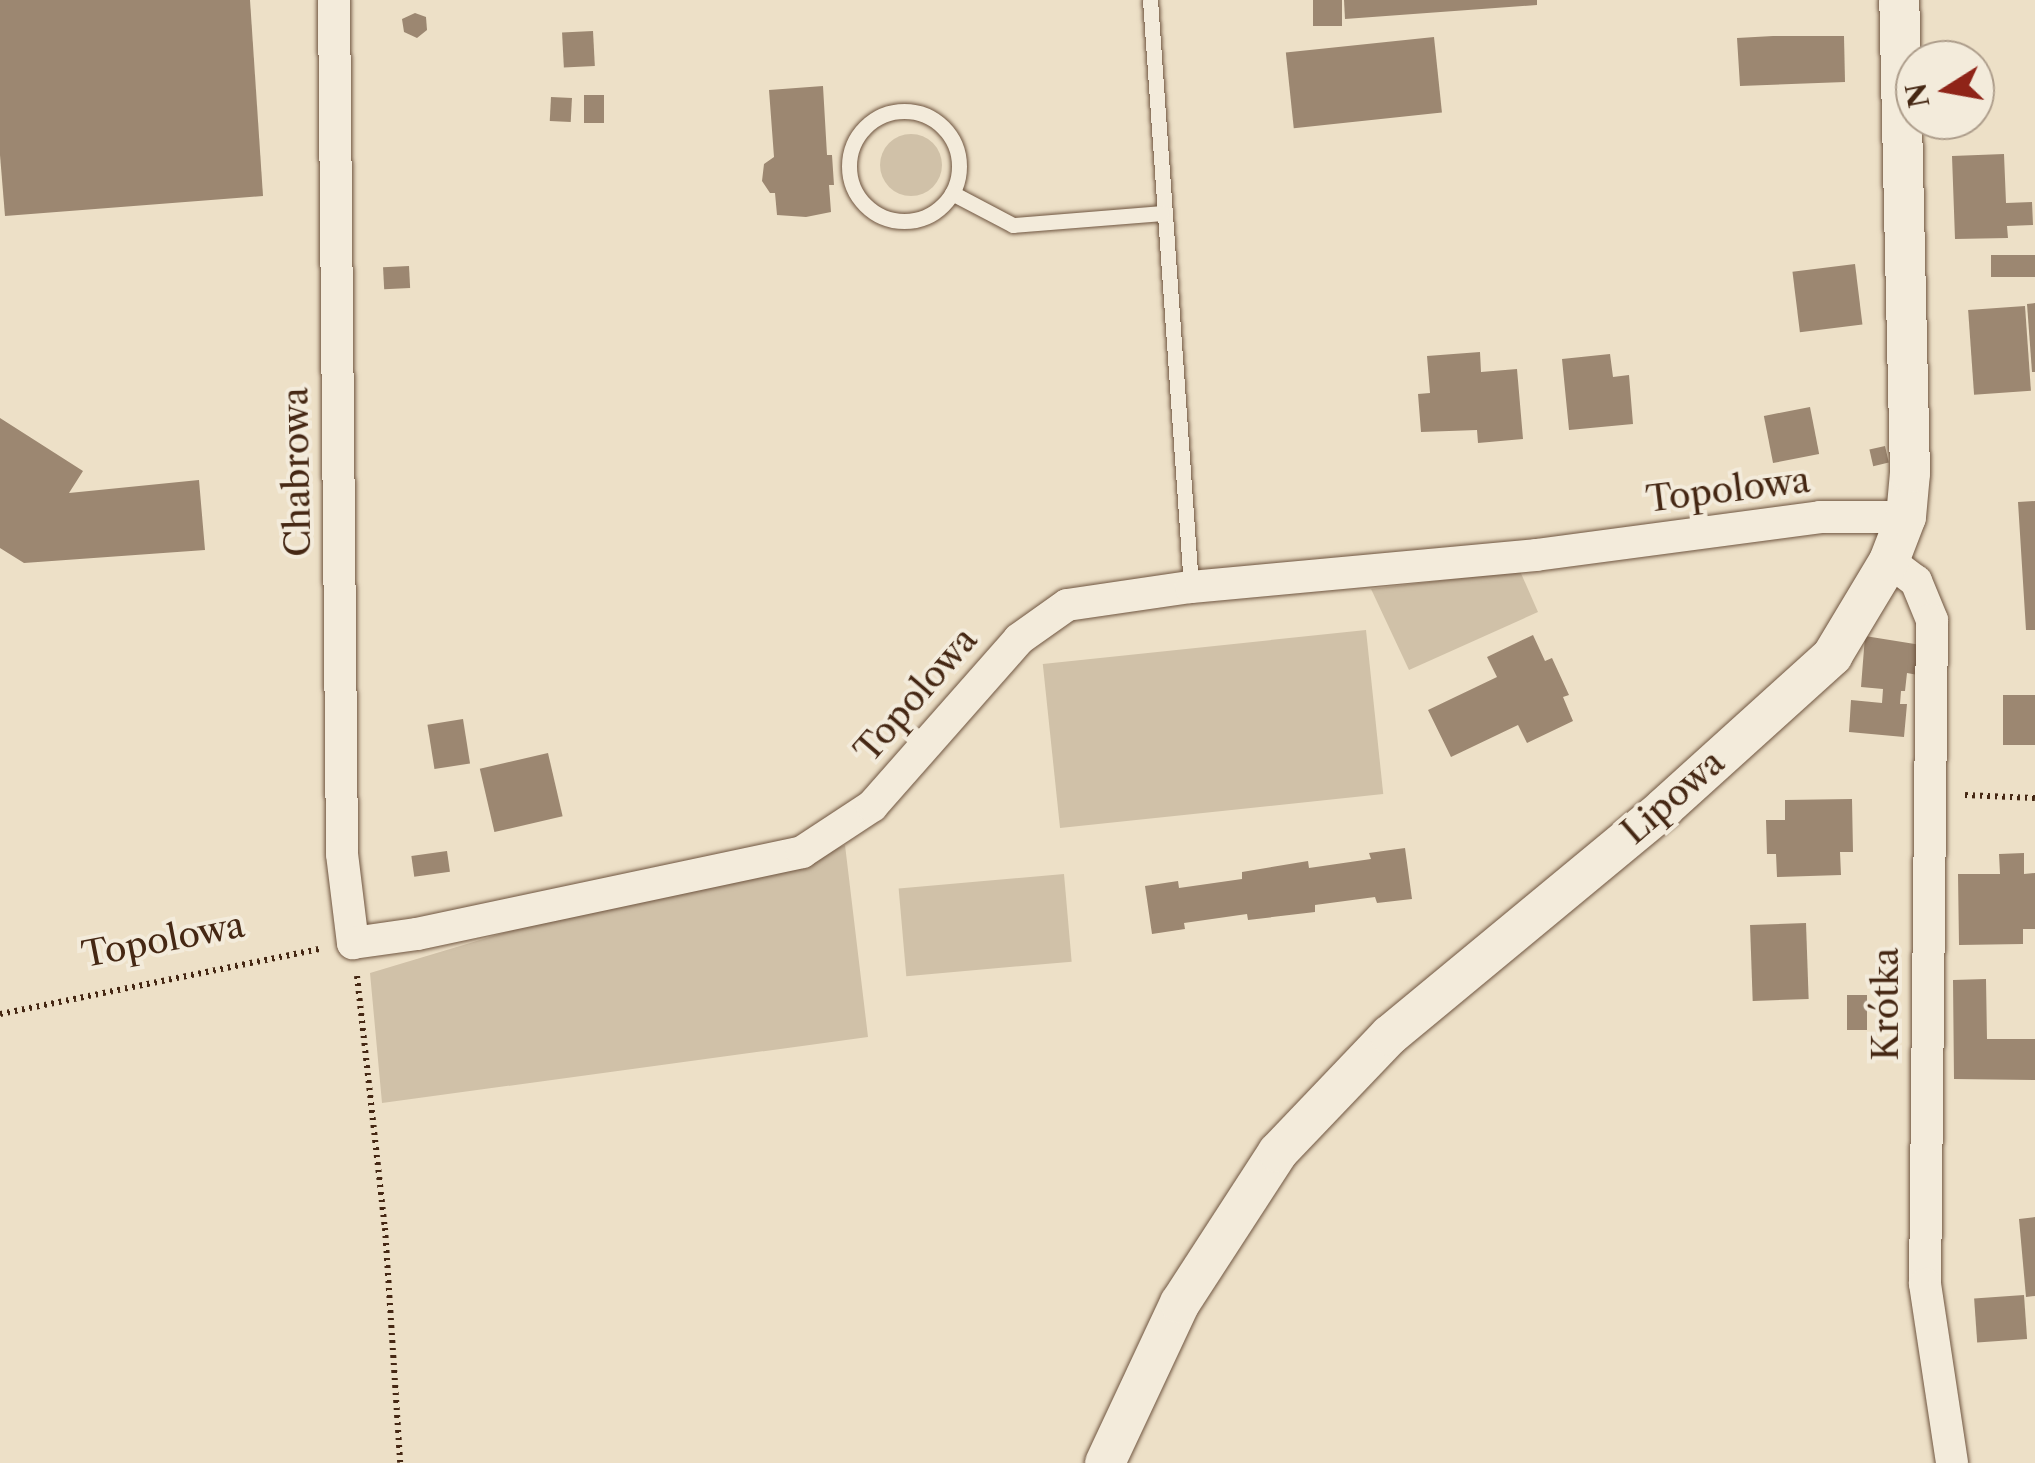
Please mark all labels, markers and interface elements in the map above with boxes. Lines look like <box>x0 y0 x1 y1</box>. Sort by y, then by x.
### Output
north arrow <box>1895 40 1995 140</box>
text: N <box>1899 80 1937 111</box>
street label: Chabrowa <box>275 387 319 557</box>
street label: Topolowa <box>1644 459 1812 521</box>
street label: Topolowa <box>846 619 986 771</box>
street label: Lipowa <box>1613 741 1733 853</box>
street label: Topolowa <box>78 904 248 976</box>
street label: Krótka <box>1865 947 1907 1061</box>

